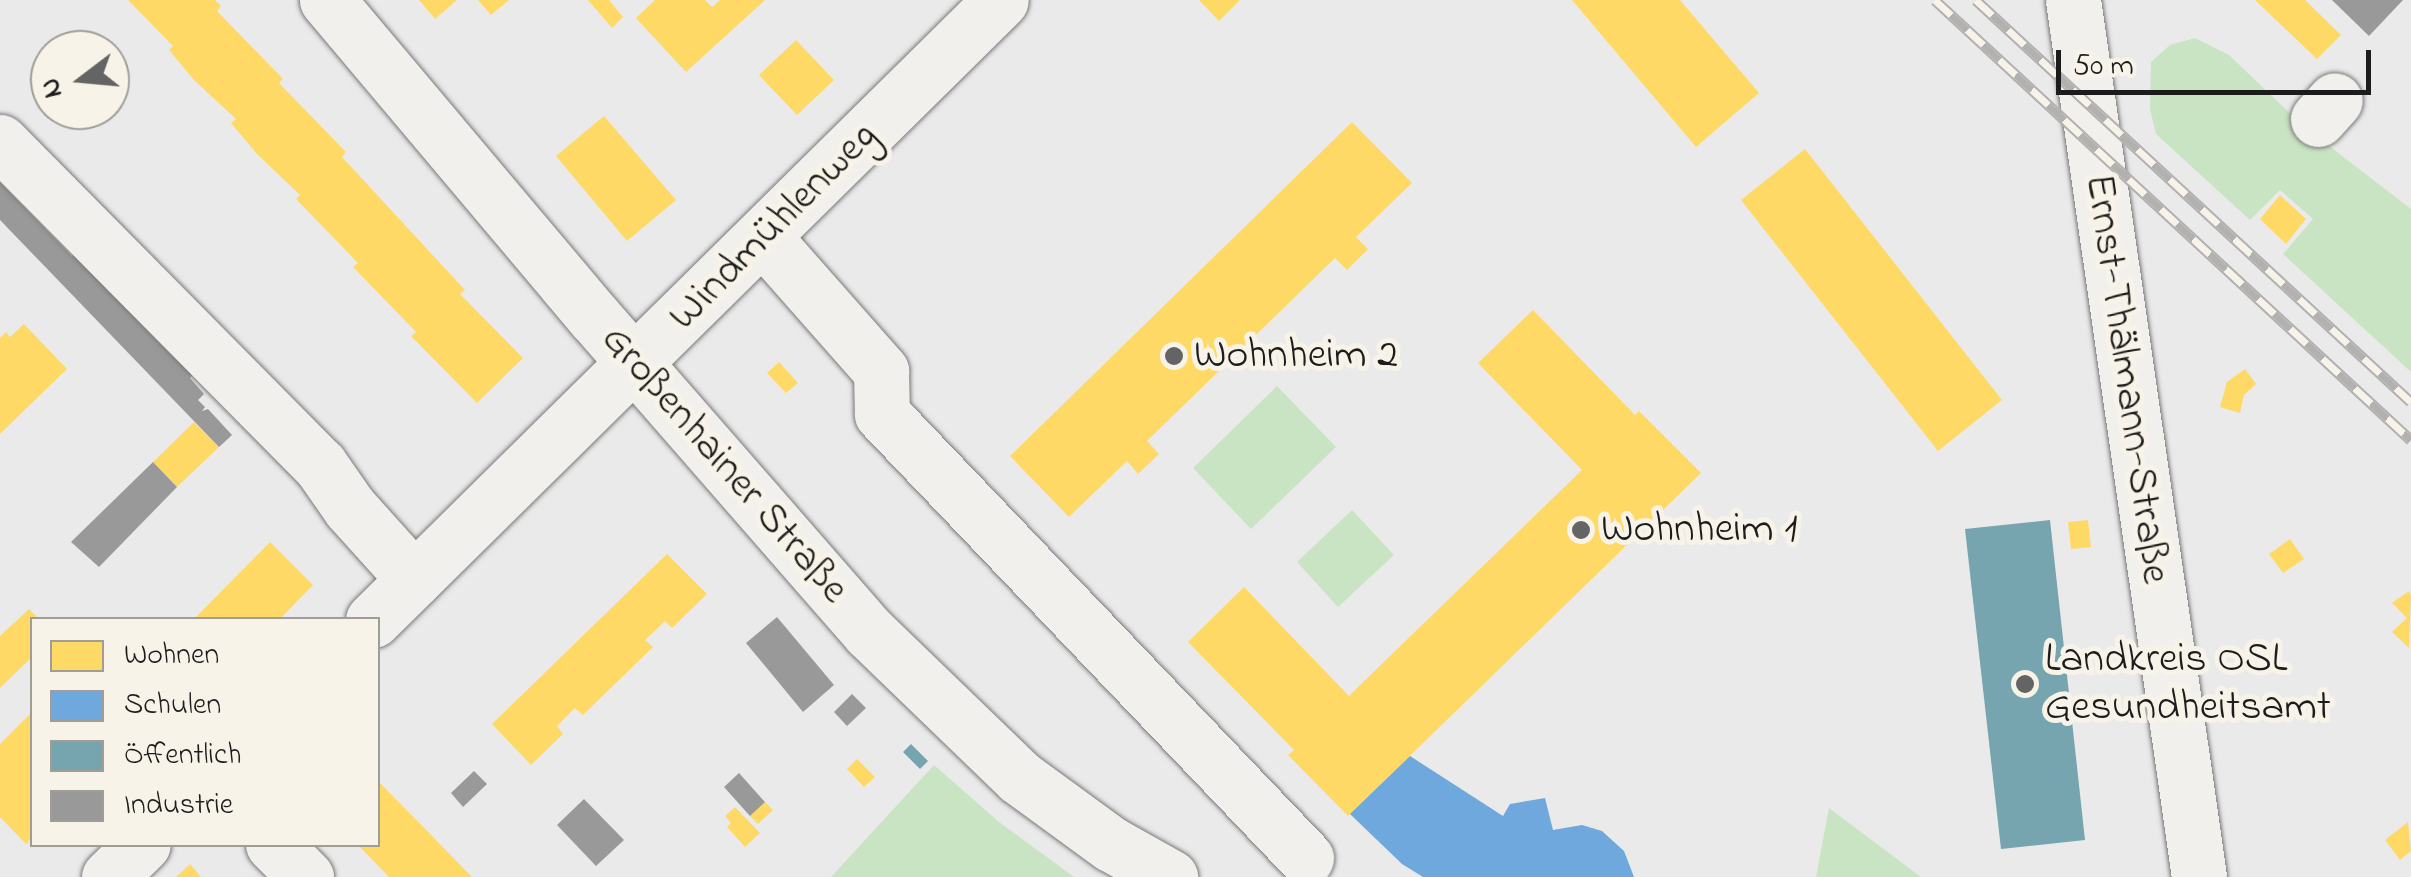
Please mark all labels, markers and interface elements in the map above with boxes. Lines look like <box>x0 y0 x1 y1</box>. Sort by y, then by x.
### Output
north arrow <box>30 30 130 130</box>
scale bar <box>2061 30 2376 92</box>
text: 50 m <box>2073 45 2134 89</box>
text: N <box>30 73 75 103</box>
street label: Windmühlenweg <box>659 112 889 342</box>
street label: Ernst-Thälmann-Straße <box>2072 171 2180 587</box>
street label: Großenhainer Straße <box>589 316 859 614</box>
place label: Wohnheim 2 <box>1194 331 1398 381</box>
marker: Wohnheim 2 <box>1163 345 1185 367</box>
place label: Wohnheim 1 <box>1601 505 1798 555</box>
marker: Wohnheim 1 <box>1570 519 1592 541</box>
legend <box>30 617 380 847</box>
text: Wohnen <box>124 634 219 678</box>
place label: Landkreis OSL Gesundheitsamt <box>2045 635 2331 734</box>
marker: Landkreis OSL Gesundheitsamt <box>2014 673 2036 695</box>
text: Schulen <box>124 684 221 728</box>
text: Öffentlich <box>124 734 242 778</box>
text: Industrie <box>124 784 233 828</box>

